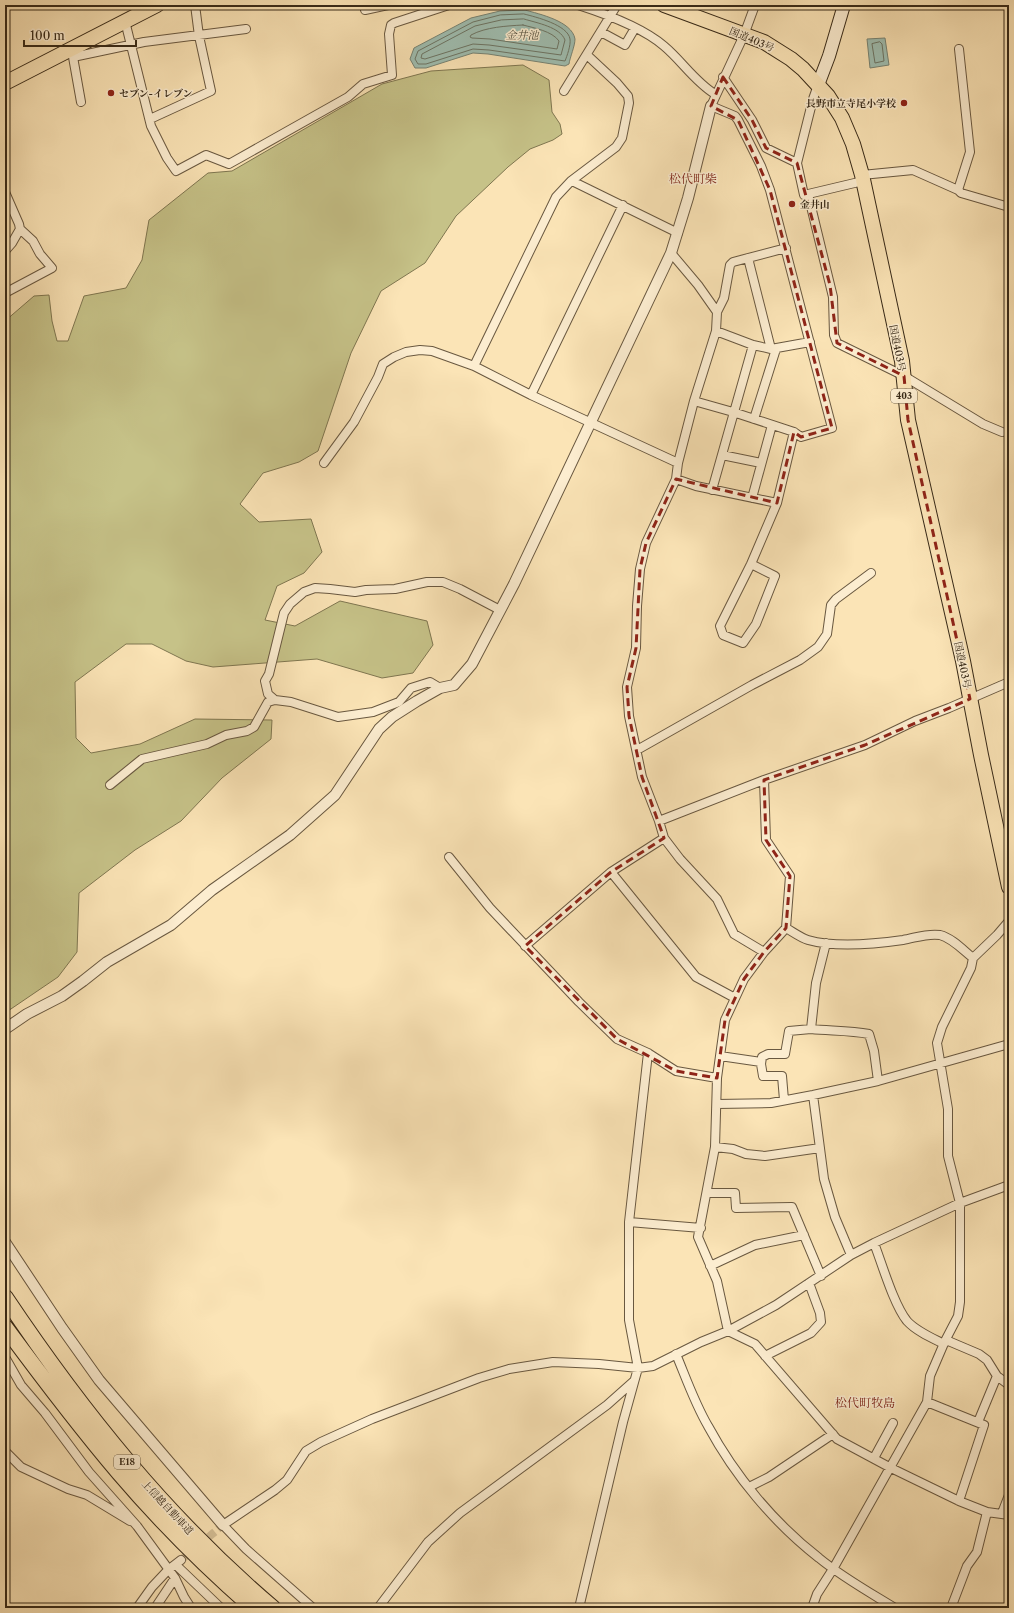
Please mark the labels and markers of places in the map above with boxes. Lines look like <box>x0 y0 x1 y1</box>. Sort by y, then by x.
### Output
place label: セブン-イレブン <box>119 87 193 100</box>
marker: セブン-イレブン <box>106 88 116 98</box>
place label: 長野市立寺尾小学校 <box>806 97 896 110</box>
marker: 長野市立寺尾小学校 <box>899 98 909 108</box>
place label: 金井山 <box>800 198 830 211</box>
marker: 金井山 <box>787 199 797 209</box>

